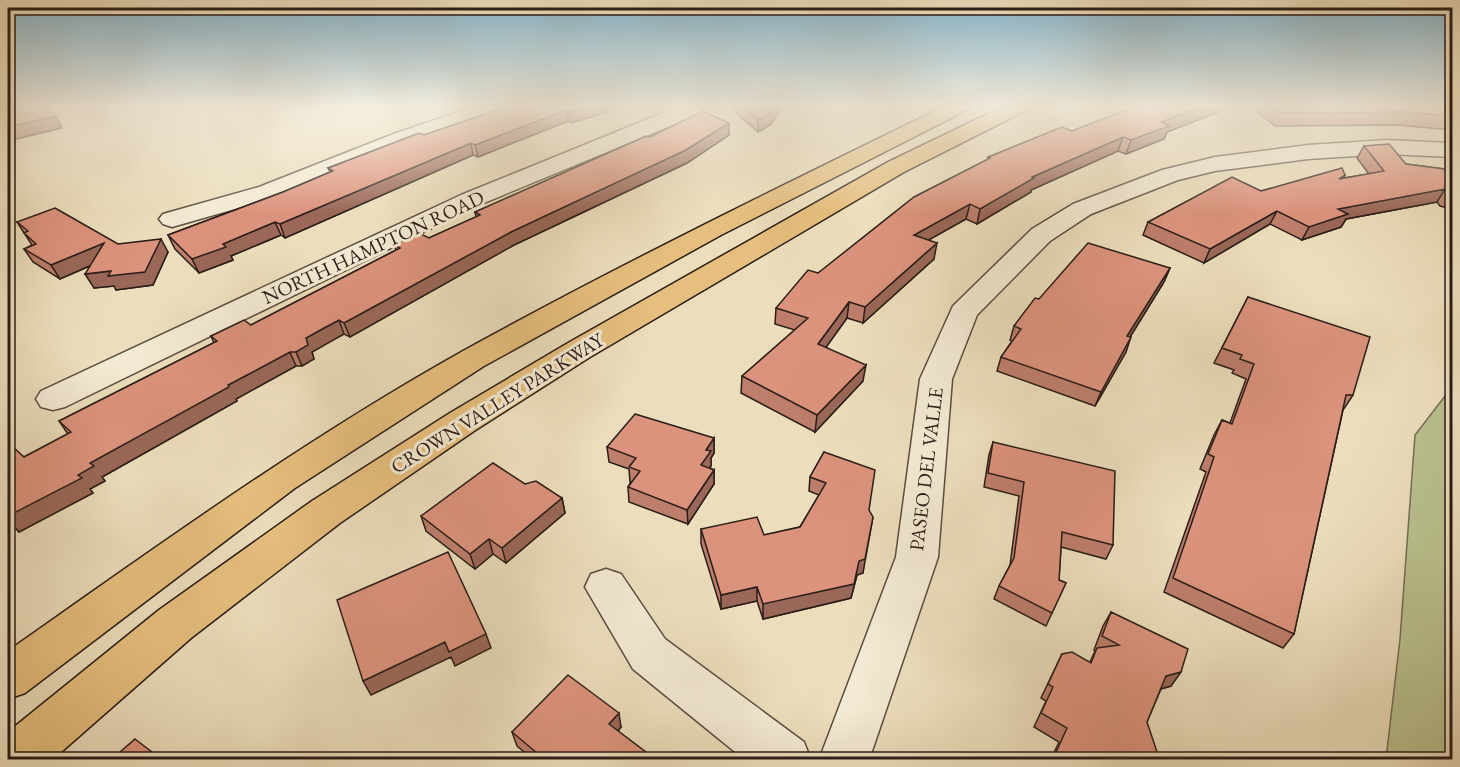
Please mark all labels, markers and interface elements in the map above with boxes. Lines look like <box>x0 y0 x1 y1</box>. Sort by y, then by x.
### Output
street label: NORTH HAMPTON ROAD <box>258 184 488 310</box>
street label: CROWN VALLEY PARKWAY <box>386 326 610 479</box>
street label: PASEO DEL VALLE <box>903 386 949 552</box>

